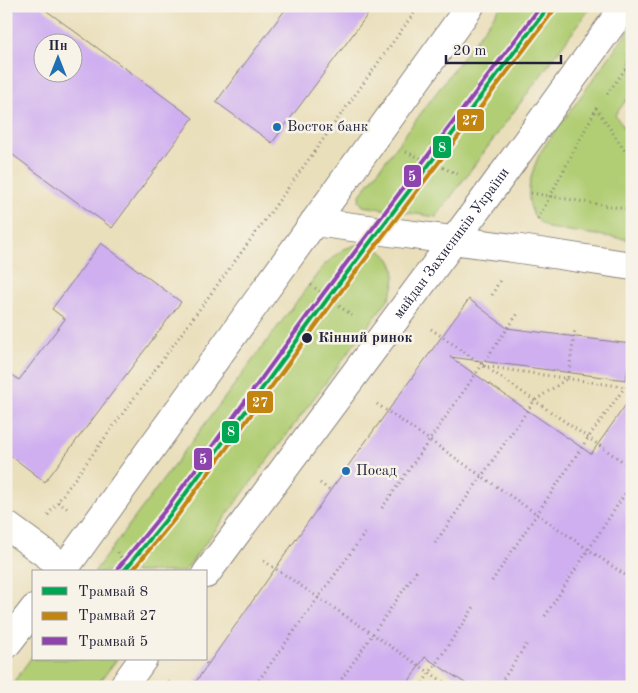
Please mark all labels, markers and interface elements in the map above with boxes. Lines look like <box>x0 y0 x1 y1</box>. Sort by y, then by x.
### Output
north arrow <box>32 32 82 82</box>
scale bar <box>446 32 560 64</box>
text: Пн <box>48 39 68 53</box>
text: 20 m <box>453 44 487 59</box>
line badge: 27 <box>456 108 485 132</box>
text: 27 <box>462 114 478 128</box>
place label: Восток банк <box>287 120 369 135</box>
marker: Восток банк <box>271 121 283 133</box>
line badge: 8 <box>432 135 452 159</box>
text: 8 <box>438 141 446 155</box>
line badge: 5 <box>403 164 422 188</box>
street label: майдан Захисників України <box>391 165 512 321</box>
text: 5 <box>408 170 416 184</box>
marker: Кінний ринок <box>300 331 314 345</box>
place label: Кінний ринок <box>318 331 413 346</box>
line badge: 27 <box>246 390 274 414</box>
text: 27 <box>252 396 268 410</box>
line badge: 8 <box>221 420 240 444</box>
text: 8 <box>227 425 235 439</box>
line badge: 5 <box>193 447 213 471</box>
text: 5 <box>199 453 207 467</box>
place label: Посад <box>356 464 397 479</box>
marker: Посад <box>340 465 352 477</box>
legend <box>32 570 208 660</box>
text: Трамвай 8 <box>78 585 148 600</box>
text: Трамвай 27 <box>78 609 157 624</box>
text: Трамвай 5 <box>78 635 148 650</box>

